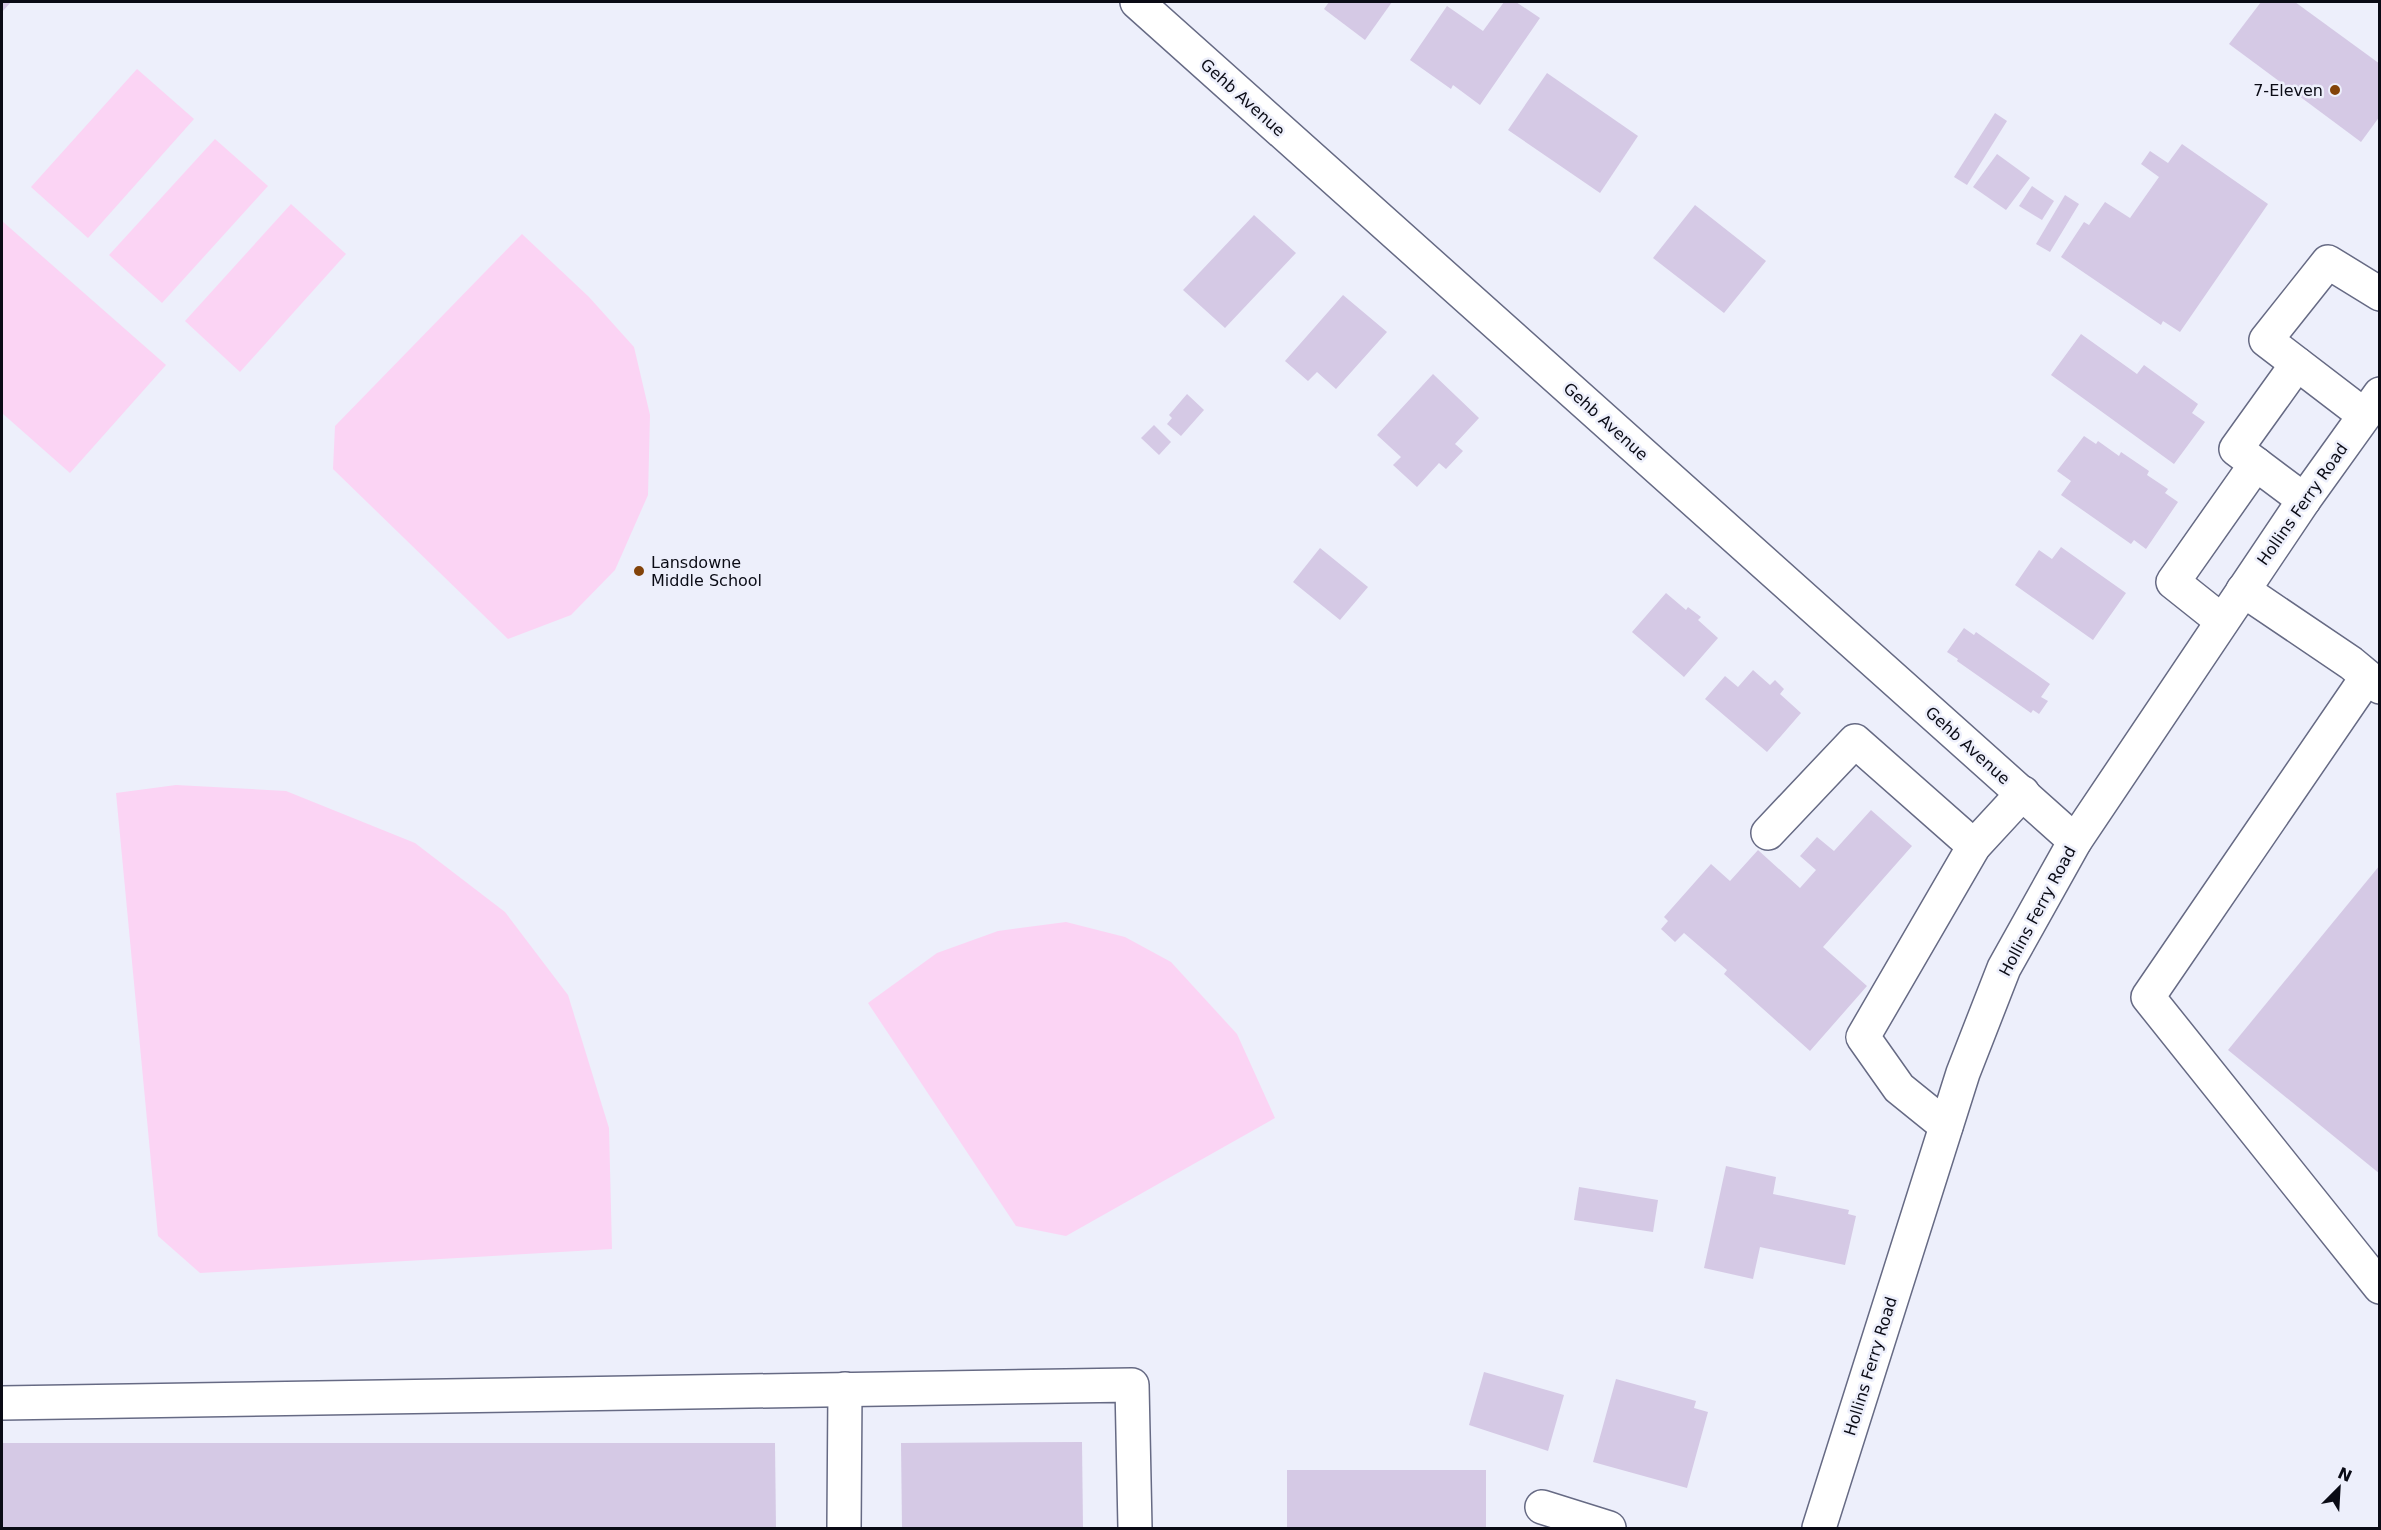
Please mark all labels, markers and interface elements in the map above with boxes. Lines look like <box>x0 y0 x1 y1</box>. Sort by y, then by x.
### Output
street label: Gehb Avenue <box>1197 54 1289 140</box>
place label: 7-Eleven <box>2253 81 2323 100</box>
marker: 7-Eleven <box>2328 83 2342 97</box>
street label: Gehb Avenue <box>1560 378 1652 464</box>
street label: Hollins Ferry Road <box>2253 440 2352 569</box>
place label: Lansdowne Middle School <box>651 553 762 590</box>
marker: Lansdowne Middle School <box>632 564 646 578</box>
street label: Gehb Avenue <box>1922 702 2014 788</box>
street label: Hollins Ferry Road <box>1995 843 2080 979</box>
street label: Hollins Ferry Road <box>1840 1294 1901 1438</box>
north arrow <box>2309 1458 2369 1518</box>
text: N <box>2335 1463 2355 1486</box>

